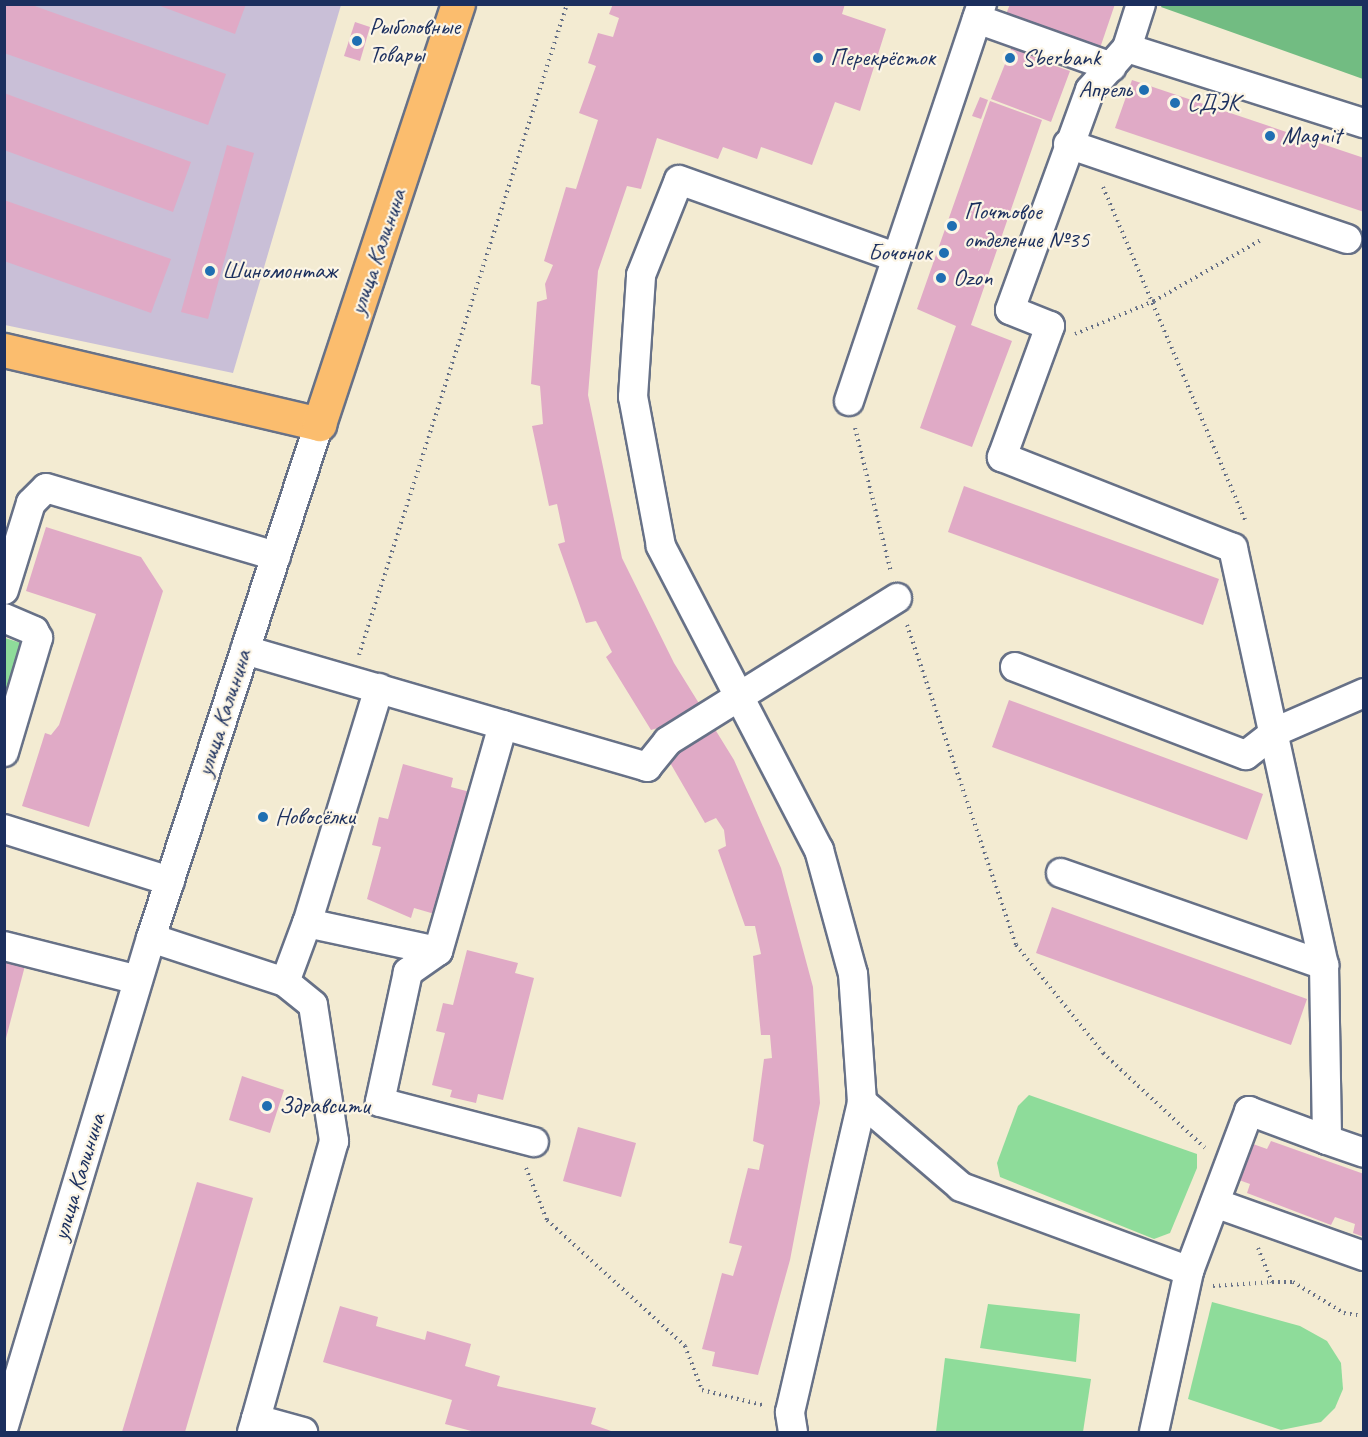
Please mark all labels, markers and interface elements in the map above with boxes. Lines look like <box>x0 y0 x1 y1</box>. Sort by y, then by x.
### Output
place label: Рыболовные Товары <box>369 13 460 69</box>
marker: Рыболовные Товары <box>350 34 364 48</box>
place label: Перекрёсток <box>830 44 935 72</box>
place label: Sberbank <box>1022 44 1100 72</box>
marker: Перекрёсток <box>811 51 825 65</box>
marker: Sberbank <box>1003 51 1017 65</box>
place label: Апрель <box>1078 76 1132 104</box>
marker: Апрель <box>1137 83 1151 97</box>
place label: СДЭК <box>1187 89 1240 117</box>
marker: СДЭК <box>1168 96 1182 110</box>
place label: Magnit <box>1282 122 1342 150</box>
marker: Magnit <box>1263 129 1277 143</box>
street label: улица Калинина <box>343 185 413 319</box>
place label: Почтовое отделение №35 <box>964 198 1089 254</box>
marker: Почтовое отделение №35 <box>945 219 959 233</box>
place label: Бочонок <box>868 239 932 267</box>
marker: Бочонок <box>937 246 951 260</box>
place label: Шиномонтаж <box>222 257 337 285</box>
marker: Шиномонтаж <box>203 264 217 278</box>
place label: Ozon <box>953 264 992 292</box>
marker: Ozon <box>934 271 948 285</box>
street label: улица Калинина <box>190 646 258 780</box>
place label: Новосёлки <box>275 803 355 831</box>
marker: Новосёлки <box>256 810 270 824</box>
place label: Здравсити <box>279 1092 370 1120</box>
marker: Здравсити <box>260 1099 274 1113</box>
street label: улица Калинина <box>46 1110 112 1244</box>

